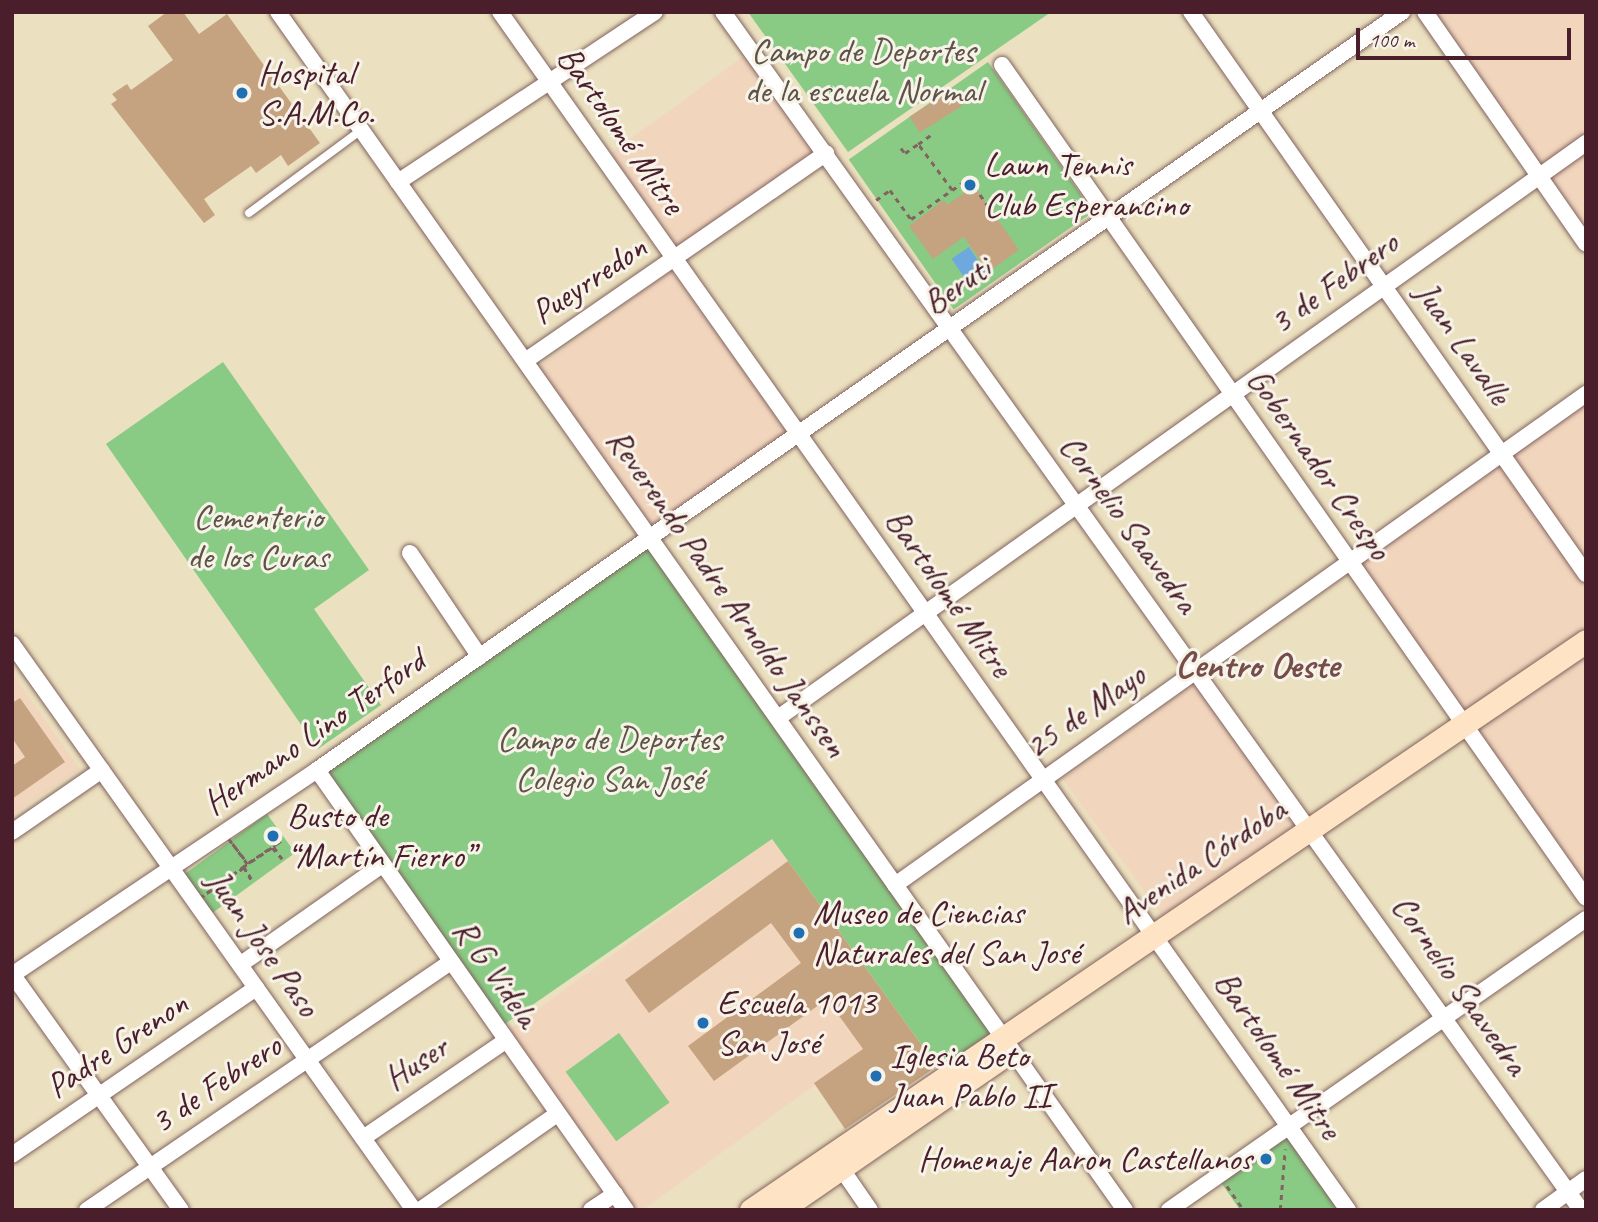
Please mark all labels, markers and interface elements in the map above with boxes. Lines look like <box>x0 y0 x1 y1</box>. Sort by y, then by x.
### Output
scale bar <box>1360 14 1575 58</box>
text: 100 m <box>1369 27 1414 53</box>
park label: Campo de Deportes de la escuela Normal <box>743 30 983 112</box>
street label: Bartolomé Mitre <box>548 38 694 222</box>
place label: Hospital S.A.M.Co. <box>258 52 374 134</box>
marker: Hospital S.A.M.Co. <box>232 83 252 103</box>
place label: Lawn Tennis Club Esperancino <box>984 144 1188 226</box>
marker: Lawn Tennis Club Esperancino <box>962 177 978 193</box>
street label: 3 de Febrero <box>1262 222 1406 344</box>
street label: Pueyrredon <box>523 226 655 334</box>
street label: Beruti <box>915 248 999 324</box>
street label: Juan Lavalle <box>1406 274 1520 412</box>
street label: Gobernador Crespo <box>1238 360 1400 568</box>
street label: Reverendo Padre Arnoldo Janssen <box>597 419 857 767</box>
street label: Cornelio Saavedra <box>1050 426 1208 622</box>
park label: Cementerio de los Curas <box>188 496 328 578</box>
street label: Bartolomé Mitre <box>876 501 1022 685</box>
street label: Hermano Lino Terford <box>196 640 432 824</box>
district label: Centro Oeste <box>1175 643 1339 687</box>
street label: 25 de Mayo <box>1017 654 1153 768</box>
park label: Campo de Deportes Colegio San José <box>497 718 721 800</box>
street label: Avenida Córdoba <box>1108 789 1294 933</box>
place label: Busto de “Martín Fierro” <box>287 795 473 877</box>
marker: Busto de “Martín Fierro” <box>265 828 281 844</box>
street label: Juan Jose Paso <box>197 861 329 1025</box>
street label: Cornelio Saavedra <box>1382 886 1538 1084</box>
place label: Museo de Ciencias Naturales del San José <box>813 892 1080 974</box>
street label: R G Videla <box>444 911 548 1035</box>
marker: Museo de Ciencias Naturales del San José <box>791 925 807 941</box>
street label: Bartolomé Mitre <box>1205 963 1351 1147</box>
place label: Escuela 1013 San José <box>717 982 876 1064</box>
street label: Padre Grenon <box>38 983 196 1107</box>
marker: Escuela 1013 San José <box>695 1015 711 1031</box>
street label: 3 de Febrero <box>143 1025 289 1143</box>
street label: Huser <box>376 1026 456 1100</box>
place label: Iglesia Beto Juan Pablo II <box>890 1035 1052 1117</box>
marker: Iglesia Beto Juan Pablo II <box>868 1068 884 1084</box>
place label: Homenaje Aaron Castellanos <box>917 1138 1252 1180</box>
marker: Homenaje Aaron Castellanos <box>1258 1151 1274 1167</box>

